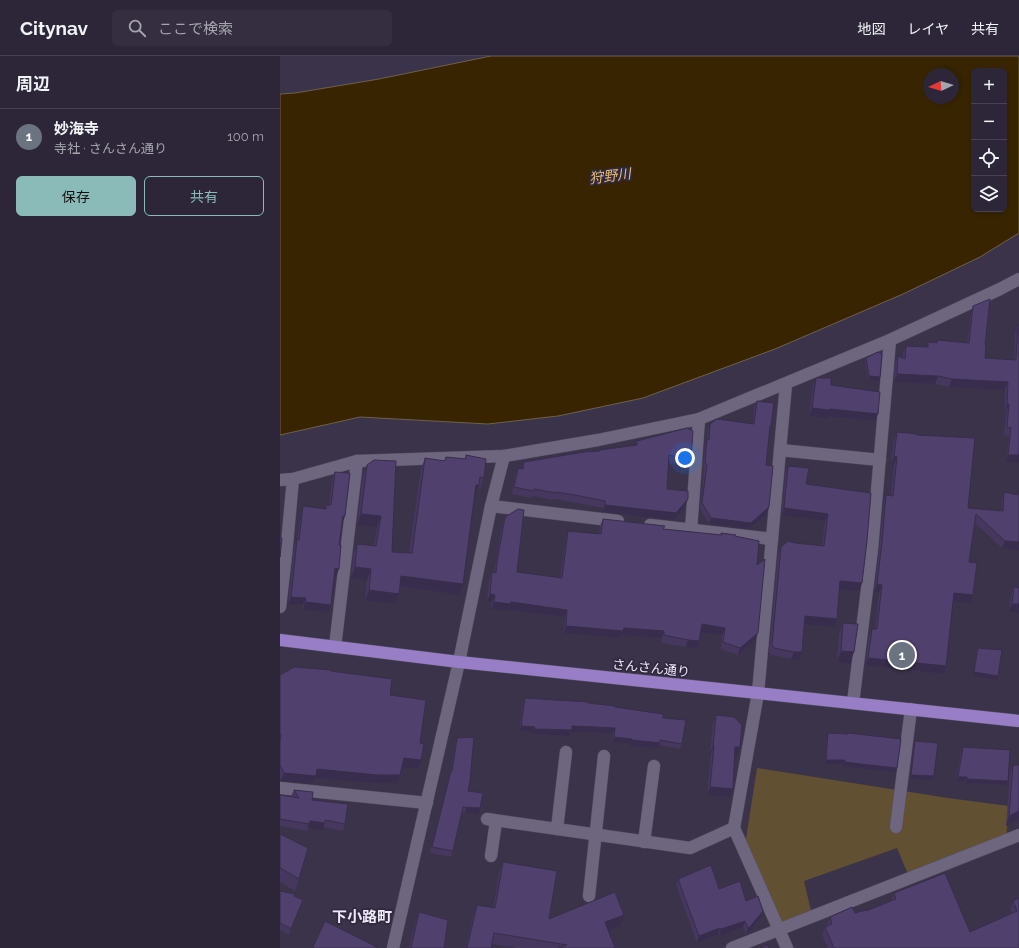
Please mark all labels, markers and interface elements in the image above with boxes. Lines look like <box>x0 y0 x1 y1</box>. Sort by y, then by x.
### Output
search box <box>112 10 392 46</box>
text: Citynav <box>20 17 88 39</box>
icon: search <box>126 17 148 39</box>
text: ここで検索 <box>158 20 233 38</box>
text: 地図 <box>857 21 885 37</box>
text: レイヤ <box>907 21 949 37</box>
text: 共有 <box>971 21 999 37</box>
north arrow <box>923 68 959 104</box>
map controls <box>971 68 1007 212</box>
button: + <box>971 68 1007 104</box>
text: 周辺 <box>16 74 50 94</box>
button: − <box>971 104 1007 140</box>
text: 妙海寺 <box>54 120 99 138</box>
text: 1 <box>26 129 32 144</box>
text: 100 m <box>227 129 264 144</box>
button: locate <box>971 140 1007 176</box>
text: 寺社 · さんさん通り <box>54 141 167 156</box>
water label: 狩野川 <box>588 165 634 186</box>
button: 保存 <box>16 176 136 216</box>
button: 共有 <box>144 176 264 216</box>
button: layers <box>971 176 1007 212</box>
your location <box>675 448 695 468</box>
pin: 1 <box>889 640 915 670</box>
street label: さんさん通り <box>611 656 691 680</box>
district label: 下小路町 <box>332 908 392 926</box>

